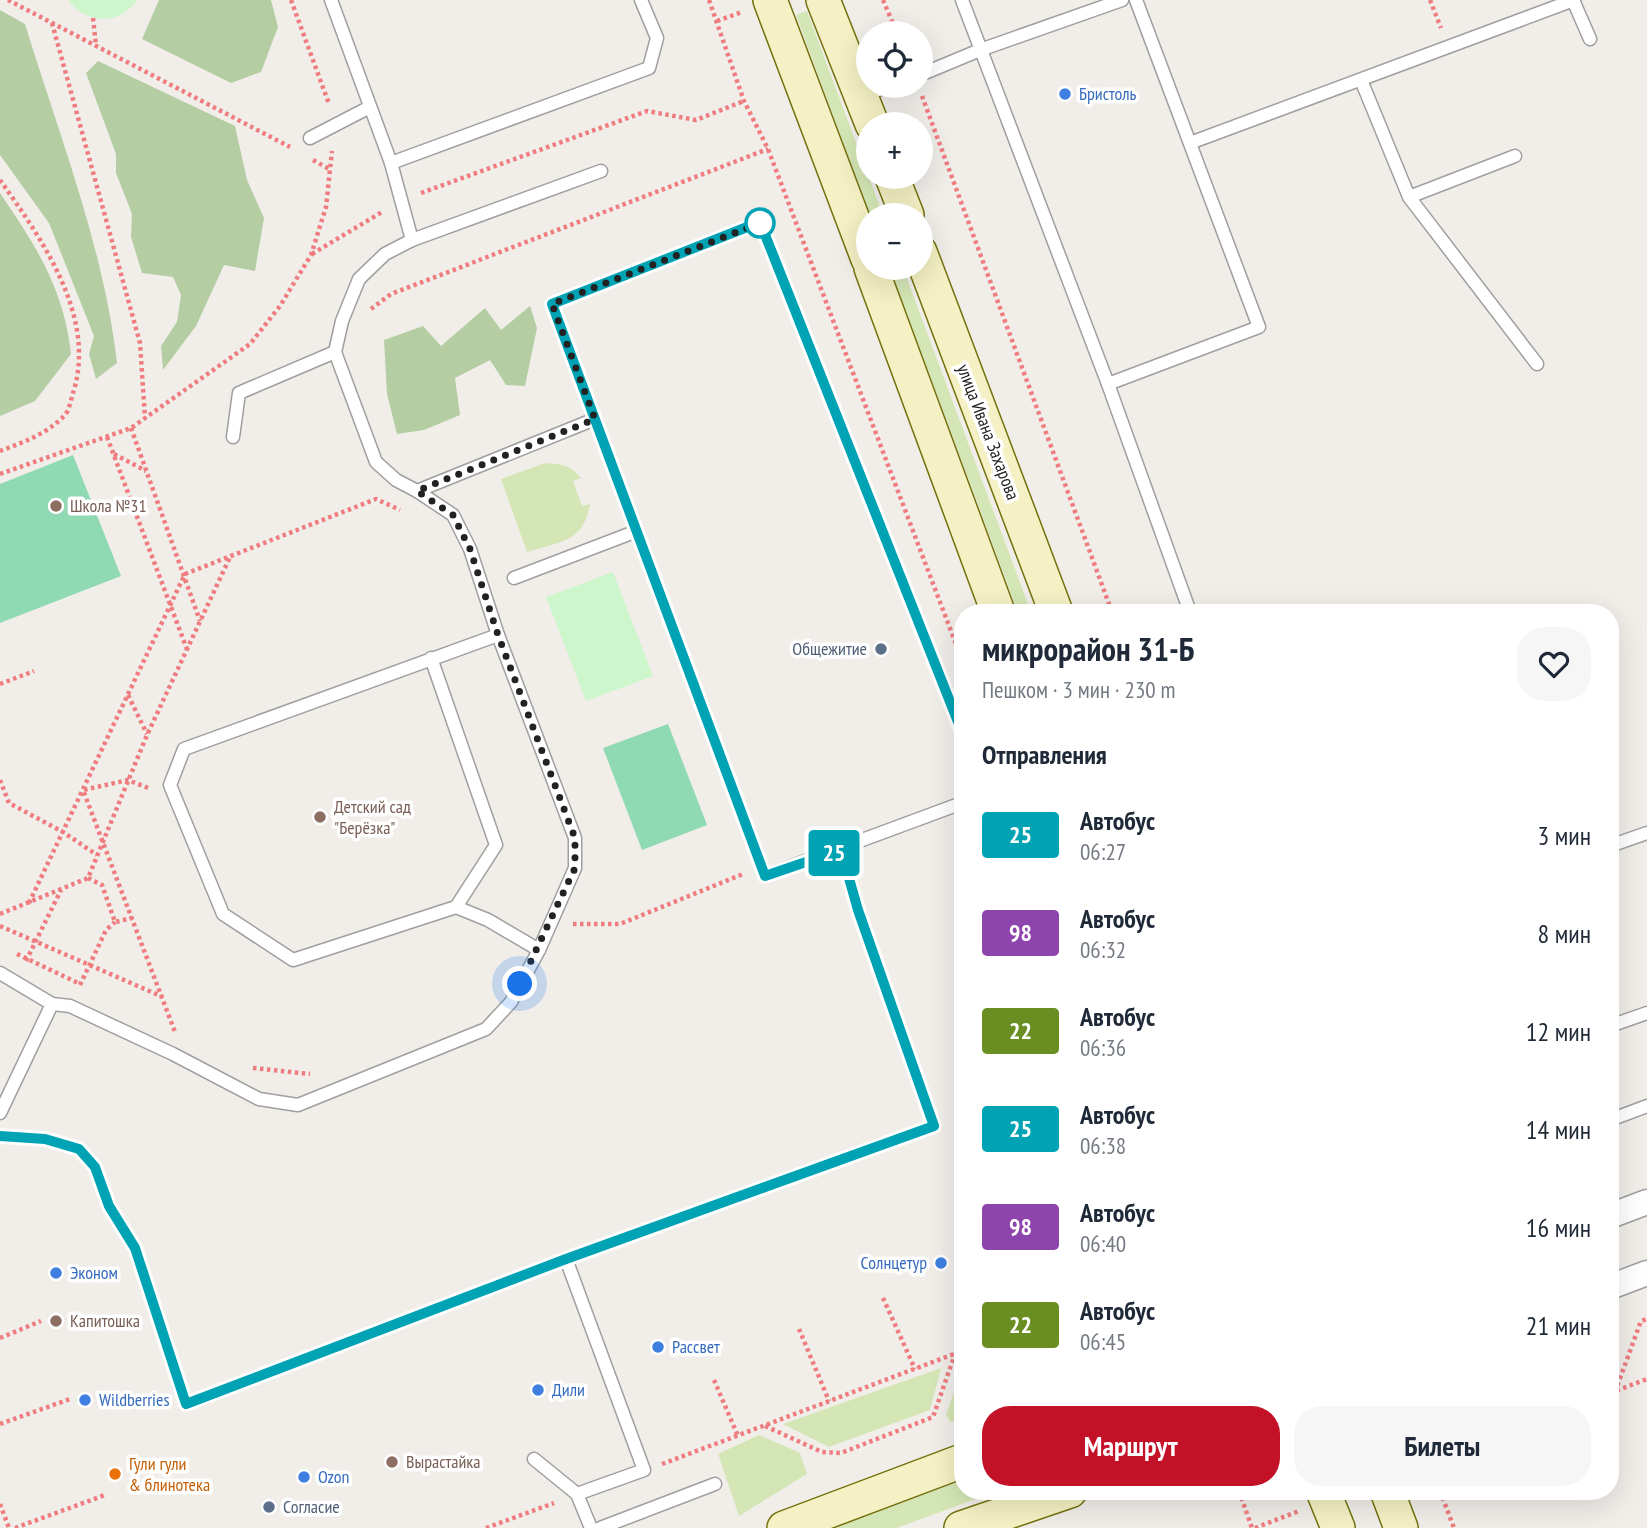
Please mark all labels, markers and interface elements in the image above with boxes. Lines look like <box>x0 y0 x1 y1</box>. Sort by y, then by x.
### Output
map controls <box>856 21 933 280</box>
button: locate <box>856 21 933 98</box>
place label: Бристоль <box>1079 82 1137 105</box>
marker: Бристоль <box>1057 86 1073 102</box>
button: + <box>856 112 933 189</box>
button: − <box>856 203 933 280</box>
unlabelled marker <box>745 208 775 238</box>
street label: улица Ивана Захарова <box>952 361 1025 503</box>
place label: Школа №31 <box>70 494 147 517</box>
marker: Школа №31 <box>48 498 64 514</box>
text: микрорайон 31-Б <box>982 627 1195 670</box>
button: heart <box>1517 627 1591 701</box>
place label: Общежитие <box>792 637 867 660</box>
marker: Общежитие <box>873 641 889 657</box>
text: Пешком · 3 мин · 230 m <box>982 675 1175 704</box>
text: Отправления <box>982 738 1107 771</box>
place label: Детский сад "Берёзка" <box>334 795 411 839</box>
text: Автобус <box>1080 804 1155 837</box>
marker: Детский сад "Берёзка" <box>312 809 328 825</box>
text: 25 <box>1009 819 1032 850</box>
text: 3 мин <box>1538 819 1591 852</box>
line badge: 25 <box>802 830 866 876</box>
text: 25 <box>823 837 845 868</box>
text: 06:27 <box>1080 837 1126 866</box>
text: Автобус <box>1080 902 1155 935</box>
text: 98 <box>1009 917 1032 948</box>
text: 8 мин <box>1538 917 1591 950</box>
text: 06:32 <box>1080 935 1126 964</box>
your location <box>502 966 537 1001</box>
text: Автобус <box>1080 1000 1155 1033</box>
text: 22 <box>1009 1015 1032 1046</box>
text: 12 мин <box>1526 1015 1591 1048</box>
text: 06:36 <box>1080 1033 1126 1062</box>
text: Автобус <box>1080 1098 1155 1131</box>
text: 25 <box>1009 1113 1032 1144</box>
text: 14 мин <box>1526 1113 1591 1146</box>
text: 06:38 <box>1080 1131 1126 1160</box>
text: Автобус <box>1080 1196 1155 1229</box>
text: 98 <box>1009 1211 1032 1242</box>
text: 16 мин <box>1526 1211 1591 1244</box>
text: 06:40 <box>1080 1229 1126 1258</box>
place label: Солнцетур <box>861 1251 927 1274</box>
marker: Солнцетур <box>933 1255 949 1271</box>
place label: Эконом <box>70 1261 118 1284</box>
marker: Эконом <box>48 1265 64 1281</box>
text: Автобус <box>1080 1294 1155 1327</box>
place label: Капитошка <box>70 1309 140 1332</box>
text: 22 <box>1009 1309 1032 1340</box>
text: 21 мин <box>1526 1309 1591 1342</box>
marker: Капитошка <box>48 1313 64 1329</box>
text: 06:45 <box>1080 1327 1126 1356</box>
place label: Рассвет <box>672 1335 720 1358</box>
marker: Рассвет <box>650 1339 666 1355</box>
place label: Дили <box>552 1378 585 1401</box>
marker: Дили <box>530 1382 546 1398</box>
place label: Wildberries <box>99 1388 170 1411</box>
marker: Wildberries <box>77 1392 93 1408</box>
button: Маршрут <box>982 1406 1280 1486</box>
button: Билеты <box>1294 1406 1591 1486</box>
place label: Вырастайка <box>406 1450 480 1473</box>
place label: Гули гули & блинотека <box>129 1452 210 1496</box>
marker: Вырастайка <box>384 1454 400 1470</box>
place label: Ozon <box>318 1465 350 1488</box>
marker: Гули гули & блинотека <box>107 1466 123 1482</box>
marker: Ozon <box>296 1469 312 1485</box>
place label: Согласие <box>283 1495 340 1518</box>
marker: Согласие <box>261 1499 277 1515</box>

